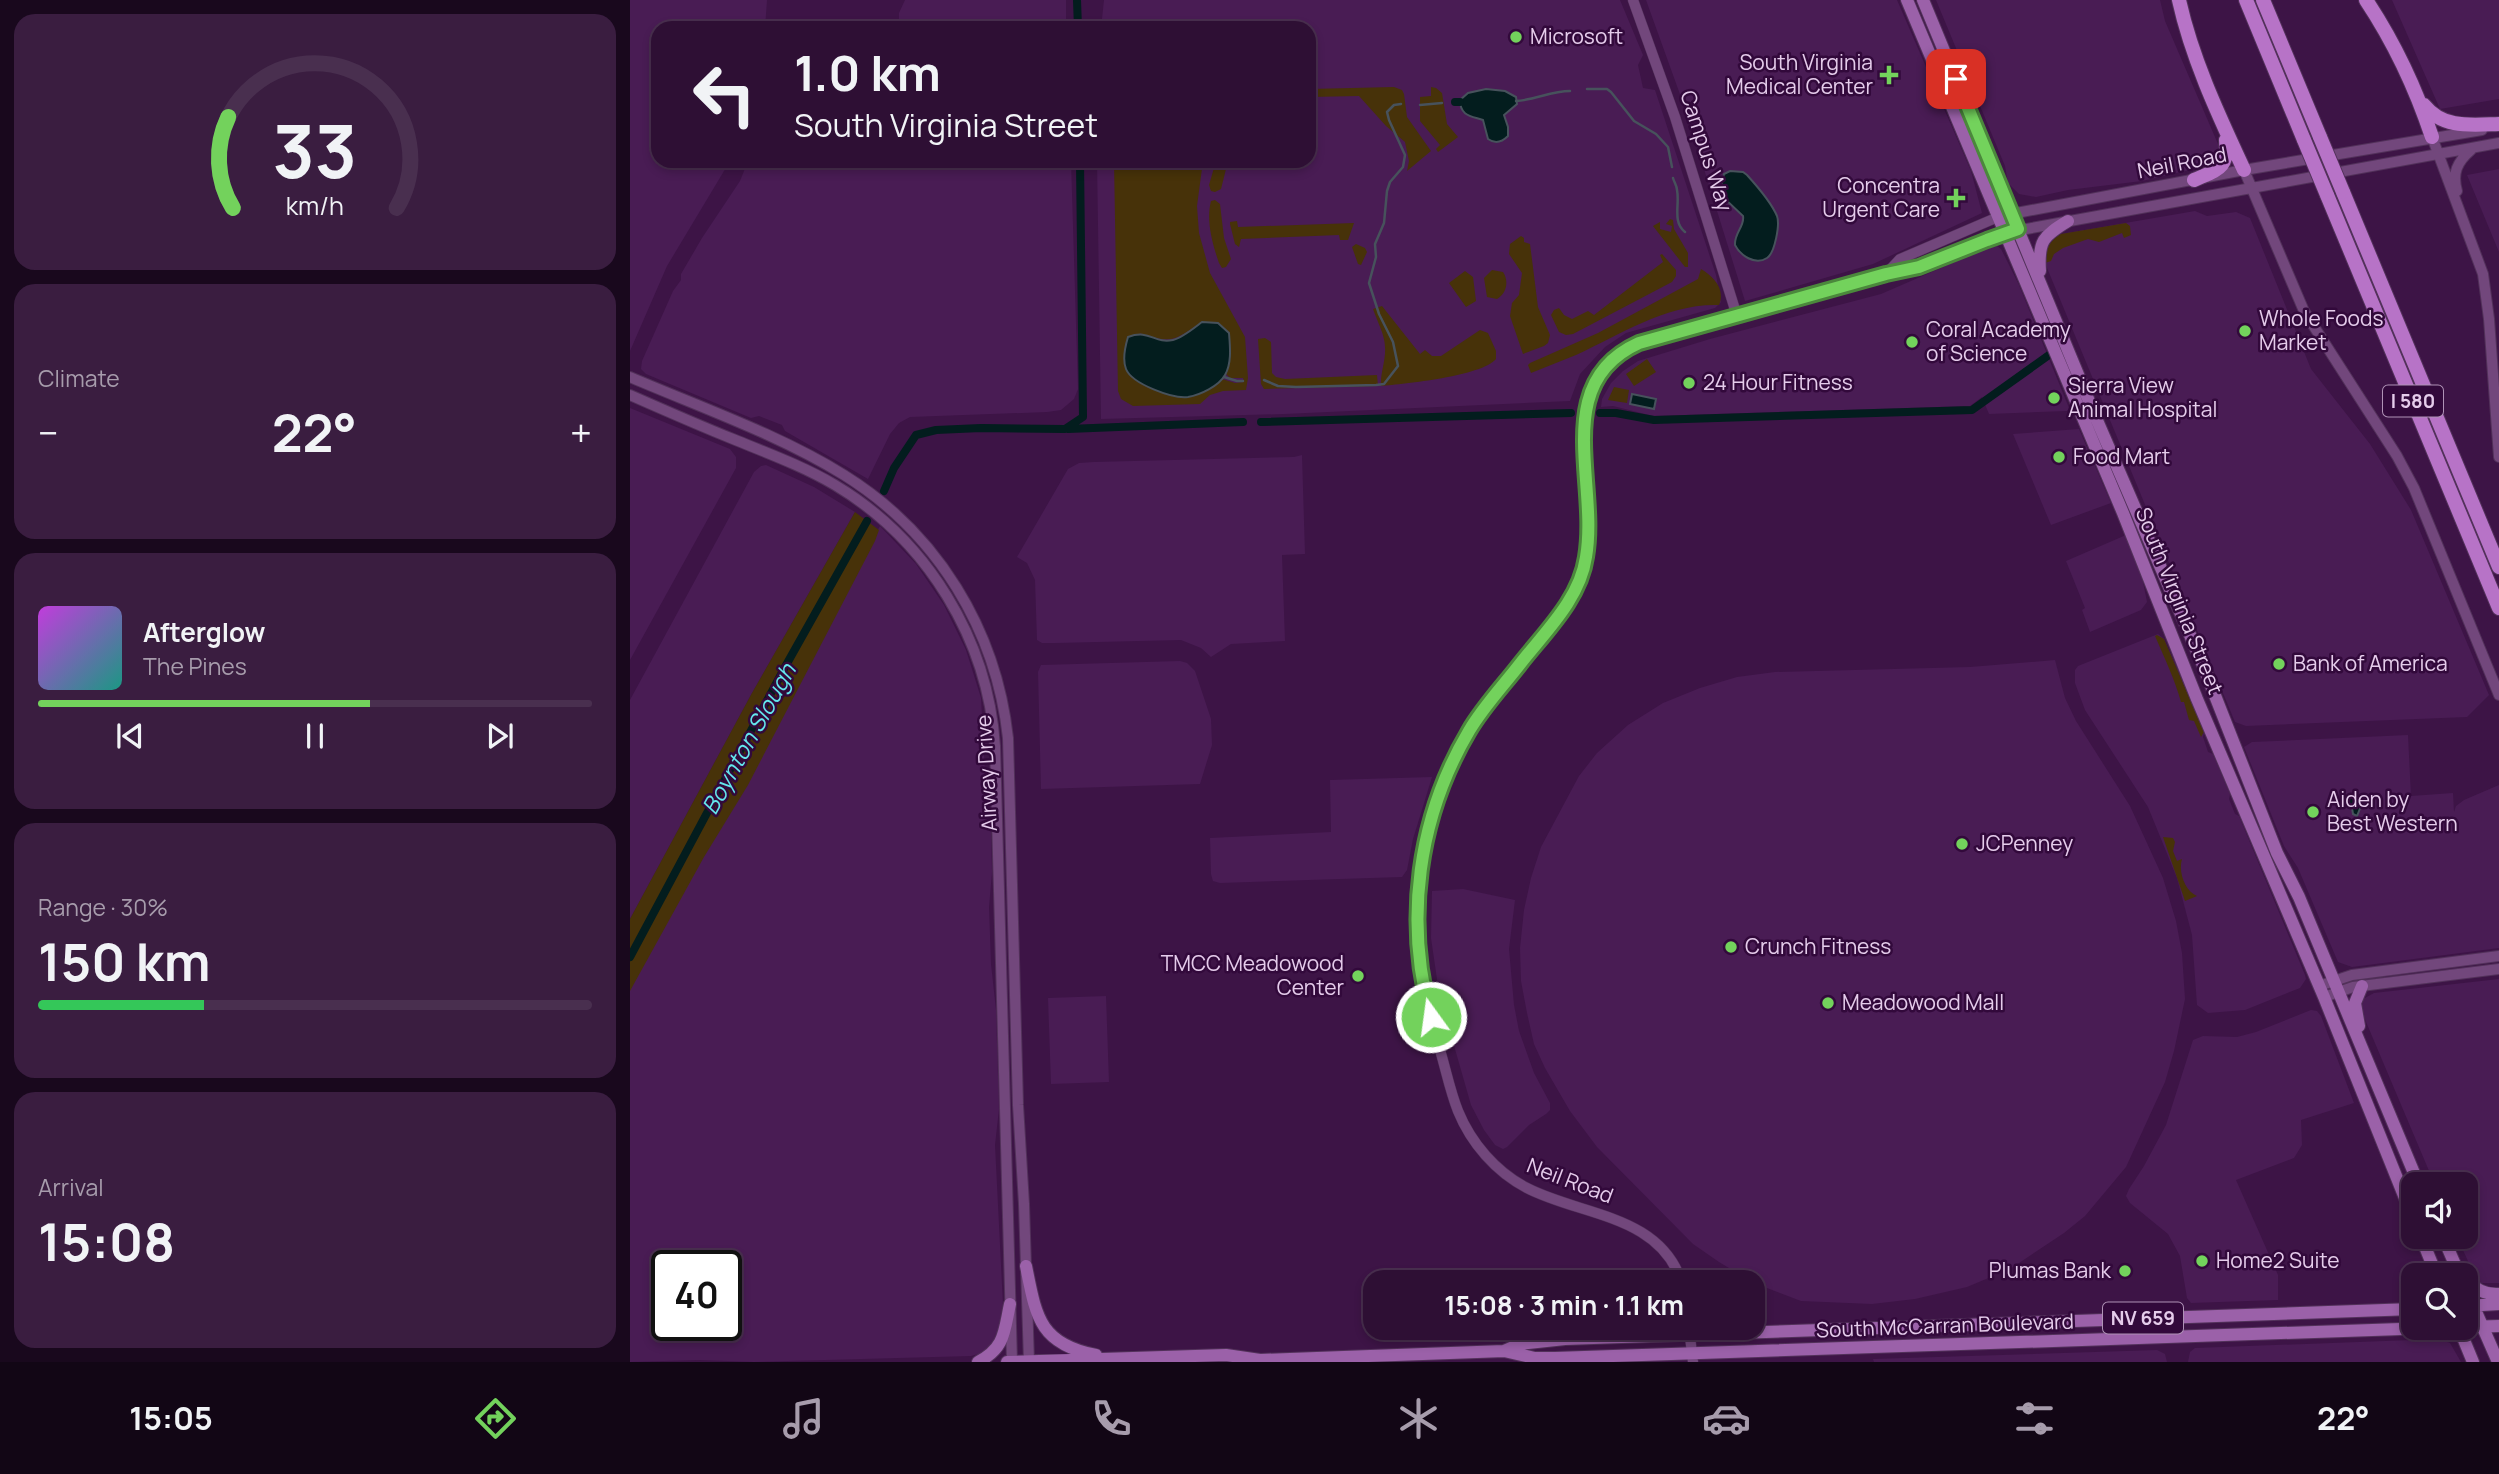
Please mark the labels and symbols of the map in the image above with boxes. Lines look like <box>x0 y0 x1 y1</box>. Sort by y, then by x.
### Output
place label: Microsoft <box>1530 22 1623 50</box>
marker: Microsoft <box>1508 29 1524 45</box>
place label: South Virginia Medical Center <box>1726 48 1873 100</box>
pin <box>1926 49 1986 109</box>
marker: South Virginia Medical Center <box>1879 65 1899 85</box>
street label: Campus Way <box>1674 87 1740 215</box>
street label: Neil Road <box>2135 140 2229 184</box>
place label: Concentra Urgent Care <box>1822 171 1940 223</box>
marker: Concentra Urgent Care <box>1946 188 1966 208</box>
place label: Whole Foods Market <box>2259 304 2384 356</box>
place label: Coral Academy of Science <box>1926 315 2071 367</box>
marker: Whole Foods Market <box>2237 323 2253 339</box>
marker: Coral Academy of Science <box>1904 334 1920 350</box>
place label: 24 Hour Fitness <box>1703 368 1853 396</box>
place label: Sierra View Animal Hospital <box>2068 371 2217 423</box>
marker: 24 Hour Fitness <box>1681 375 1697 391</box>
road number: I 580 <box>2383 386 2443 416</box>
marker: Sierra View Animal Hospital <box>2046 390 2062 406</box>
place label: Food Mart <box>2073 442 2170 470</box>
marker: Food Mart <box>2051 449 2067 465</box>
street label: South Virginia Street <box>2130 503 2230 698</box>
place label: Bank of America <box>2293 649 2448 677</box>
water label: Boynton Slough <box>693 656 803 820</box>
marker: Bank of America <box>2271 656 2287 672</box>
street label: Airway Drive <box>969 714 1003 832</box>
place label: Aiden by Best Western <box>2327 785 2458 837</box>
marker: Aiden by Best Western <box>2305 804 2321 820</box>
place label: JCPenney <box>1976 829 2073 857</box>
marker: JCPenney <box>1954 836 1970 852</box>
place label: Crunch Fitness <box>1745 932 1891 960</box>
marker: Crunch Fitness <box>1723 939 1739 955</box>
place label: TMCC Meadowood Center <box>1161 949 1344 1001</box>
marker: TMCC Meadowood Center <box>1350 968 1366 984</box>
position arrow <box>1394 980 1468 1054</box>
place label: Meadowood Mall <box>1842 988 2004 1016</box>
marker: Meadowood Mall <box>1820 995 1836 1011</box>
street label: Neil Road <box>1523 1151 1618 1209</box>
place label: Home2 Suite <box>2216 1246 2340 1274</box>
speed limit sign: 40 <box>651 1250 742 1341</box>
marker: Home2 Suite <box>2194 1253 2210 1269</box>
place label: Plumas Bank <box>1989 1256 2112 1284</box>
marker: Plumas Bank <box>2117 1263 2133 1279</box>
road number: NV 659 <box>2103 1302 2183 1334</box>
street label: South McCarran Boulevard <box>1816 1307 2074 1343</box>

